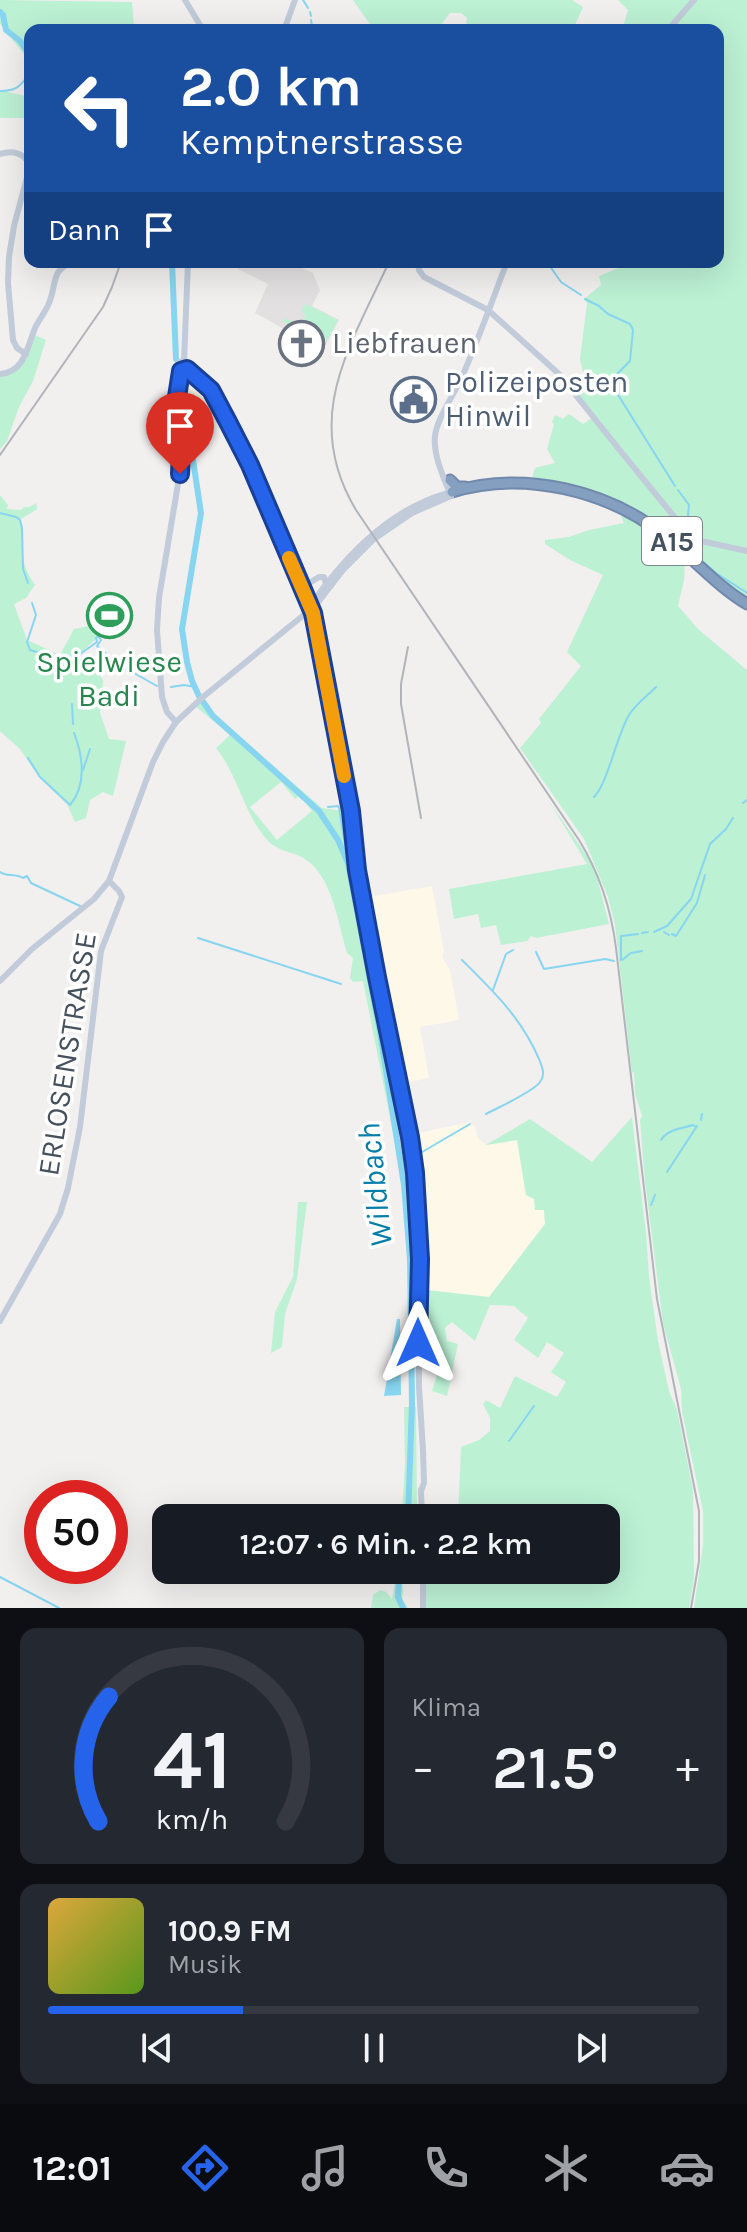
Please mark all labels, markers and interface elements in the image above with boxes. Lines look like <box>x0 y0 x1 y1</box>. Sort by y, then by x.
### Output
text: 2.0 km <box>180 54 362 119</box>
icon: left <box>48 56 152 160</box>
text: Kemptnerstrasse <box>180 121 463 163</box>
icon: arrive <box>137 208 181 252</box>
text: Dann <box>48 212 121 248</box>
church icon: Liebfrauen <box>277 319 325 367</box>
place label: Liebfrauen <box>332 325 477 361</box>
place label: Polizeiposten Hinwil <box>445 364 628 434</box>
public building icon: Polizeiposten Hinwil <box>390 375 438 423</box>
pin <box>146 392 214 474</box>
icon: arrive <box>158 404 202 448</box>
road number: A15 <box>642 517 702 565</box>
sports icon: Spielwiese Badi <box>85 592 133 640</box>
place label: Spielwiese Badi <box>36 644 182 714</box>
street label: ERLOSENSTRASSE <box>30 930 104 1178</box>
water label: Wildbach <box>350 1121 400 1249</box>
position arrow <box>376 1301 460 1385</box>
speed limit sign: 50 <box>24 1480 128 1584</box>
text: 12:07 · 6 Min. · 2.2 km <box>240 1526 532 1562</box>
text: Klima <box>412 1692 481 1723</box>
text: 41 <box>152 1712 231 1809</box>
text: 21.5° <box>492 1733 618 1803</box>
text: − <box>412 1742 435 1793</box>
text: + <box>676 1742 699 1793</box>
text: km/h <box>156 1803 228 1836</box>
text: 100.9 FM <box>168 1913 292 1949</box>
text: Musik <box>168 1949 242 1980</box>
icon: previous <box>135 2026 179 2070</box>
icon: pause <box>352 2026 396 2070</box>
icon: next <box>569 2026 613 2070</box>
icon: directions <box>177 2140 233 2196</box>
icon: music <box>297 2140 353 2196</box>
icon: phone <box>418 2140 474 2196</box>
icon: climate <box>538 2140 594 2196</box>
icon: car <box>659 2140 715 2196</box>
text: 12:01 <box>32 2147 112 2189</box>

